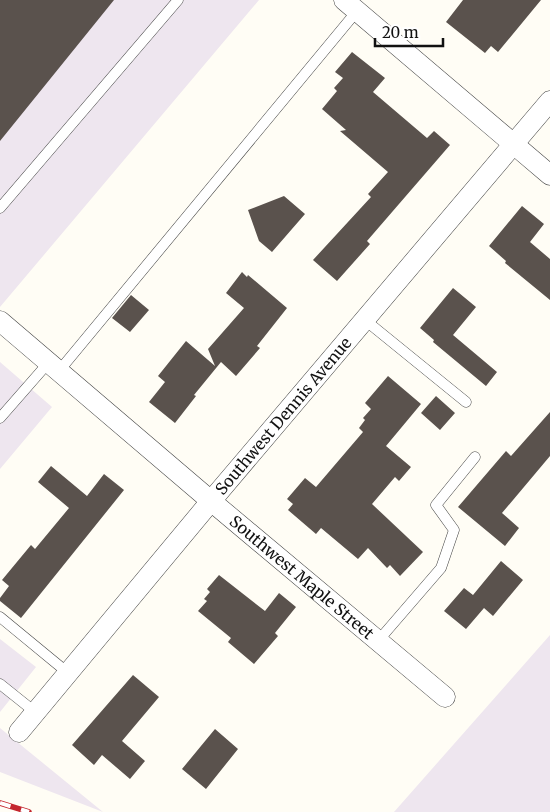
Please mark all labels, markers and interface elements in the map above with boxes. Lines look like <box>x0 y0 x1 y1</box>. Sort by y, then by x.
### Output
scale bar <box>375 15 442 47</box>
text: 20 m <box>382 23 419 42</box>
street label: Southwest Dennis Avenue <box>211 333 356 499</box>
street label: Southwest Maple Street <box>226 511 379 644</box>

